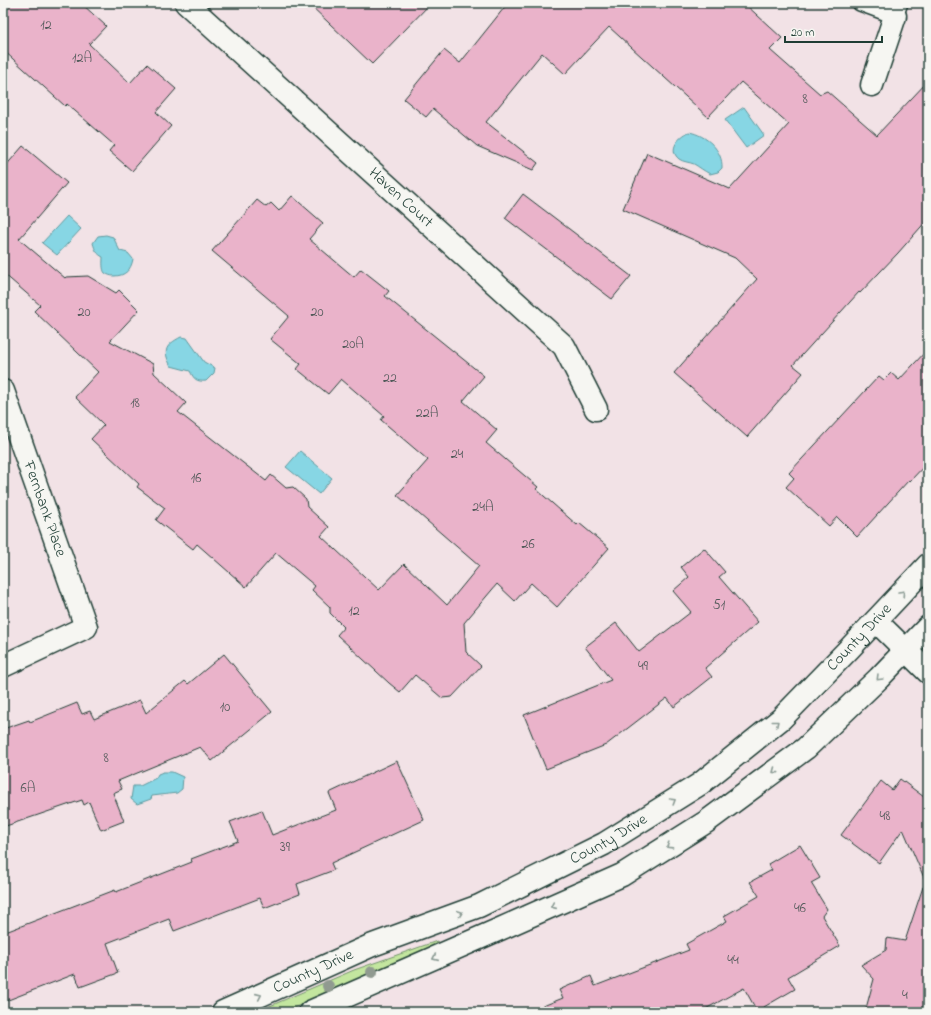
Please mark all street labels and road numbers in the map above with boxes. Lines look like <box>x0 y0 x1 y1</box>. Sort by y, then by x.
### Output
street label: Haven Court <box>363 162 439 234</box>
street label: Fernbank Place <box>16 457 73 561</box>
street label: County Drive <box>821 598 898 677</box>
street label: County Drive <box>566 807 653 871</box>
street label: County Drive <box>269 943 358 1000</box>

